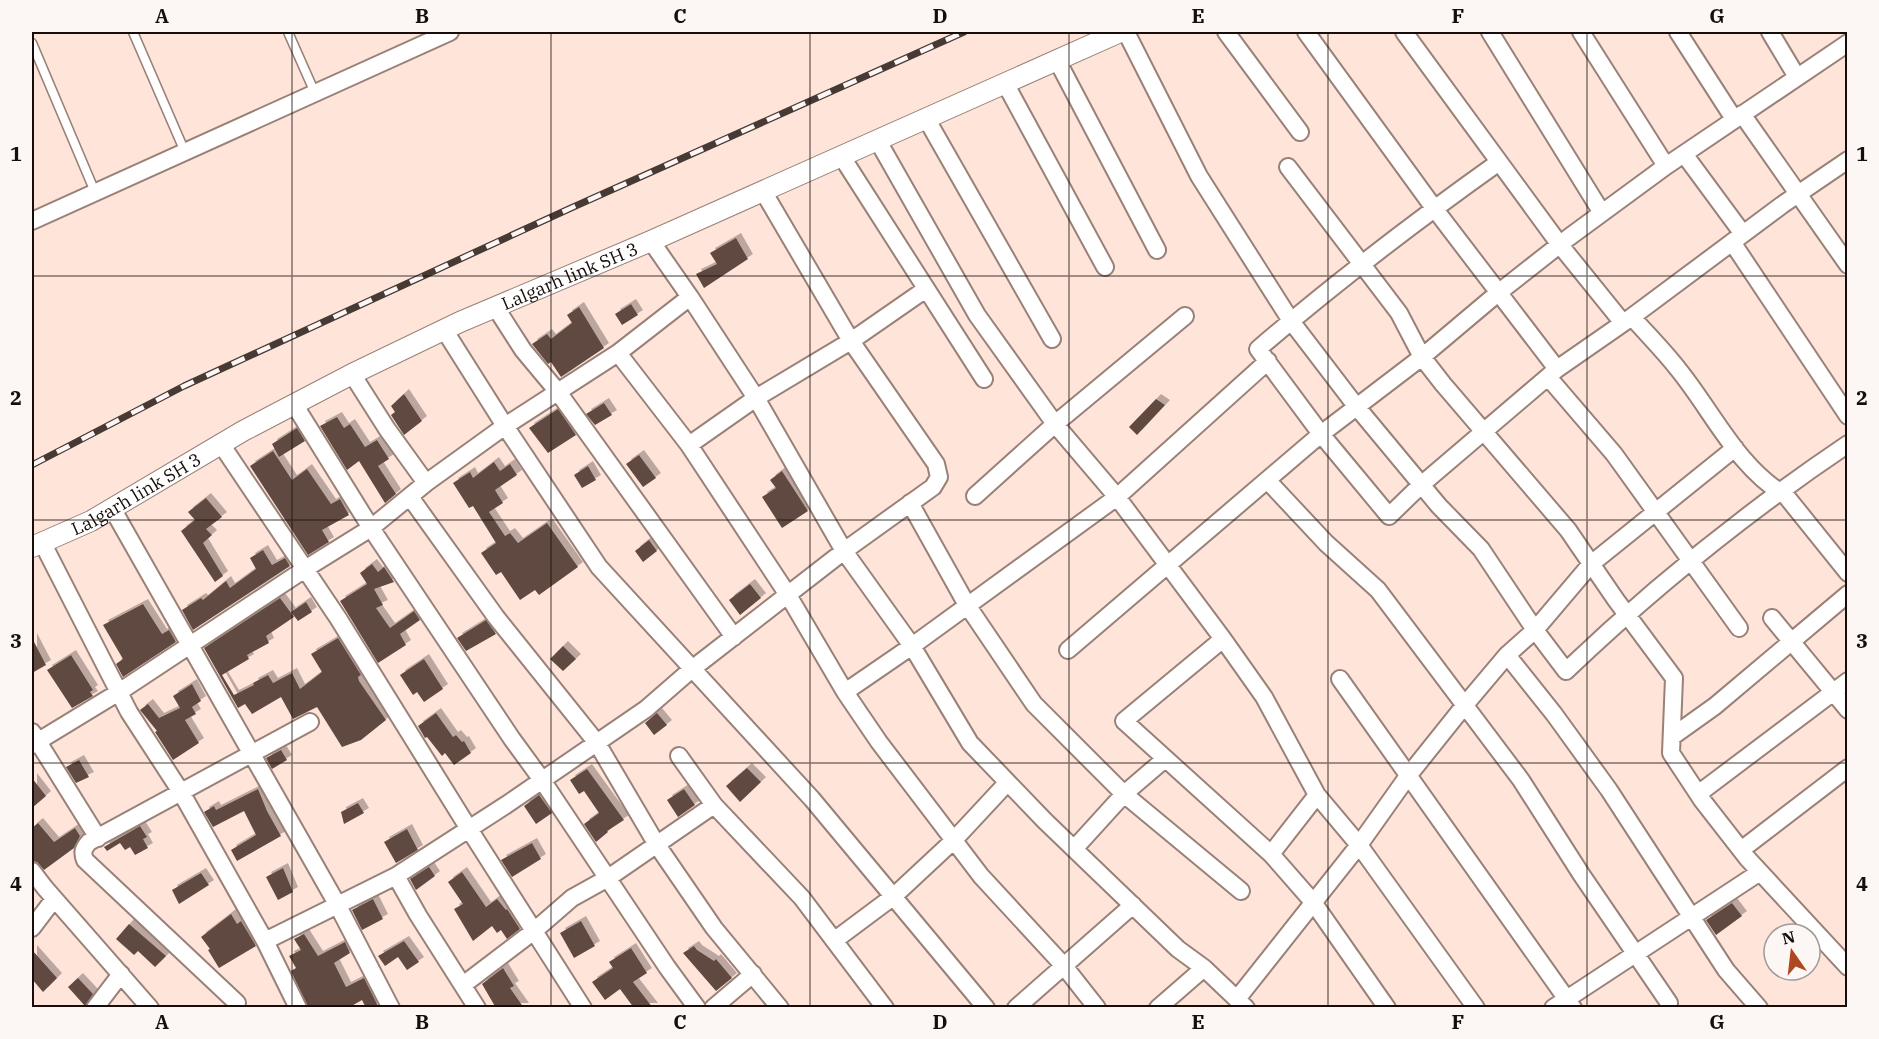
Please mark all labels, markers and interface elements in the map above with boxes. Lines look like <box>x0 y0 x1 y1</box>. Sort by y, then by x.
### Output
text: A <box>155 2 169 29</box>
text: B <box>415 2 429 29</box>
text: C <box>673 2 687 29</box>
text: D <box>932 2 948 29</box>
text: E <box>1191 2 1205 29</box>
text: F <box>1452 2 1464 29</box>
text: G <box>1709 2 1725 29</box>
text: 1 <box>10 140 22 167</box>
text: 1 <box>1856 140 1868 167</box>
street label: Lalgarh link SH 3 <box>498 236 641 315</box>
text: 2 <box>10 384 22 411</box>
text: 2 <box>1856 384 1868 411</box>
street label: Lalgarh link SH 3 <box>68 447 205 540</box>
text: 3 <box>10 627 22 654</box>
text: 3 <box>1856 627 1868 654</box>
text: 4 <box>10 870 22 897</box>
text: 4 <box>1856 870 1868 897</box>
north arrow <box>1762 922 1822 982</box>
text: N <box>1780 926 1797 949</box>
text: A <box>155 1008 169 1035</box>
text: B <box>415 1008 429 1035</box>
text: C <box>673 1008 687 1035</box>
text: D <box>932 1008 948 1035</box>
text: E <box>1191 1008 1205 1035</box>
text: F <box>1452 1008 1464 1035</box>
text: G <box>1709 1008 1725 1035</box>

